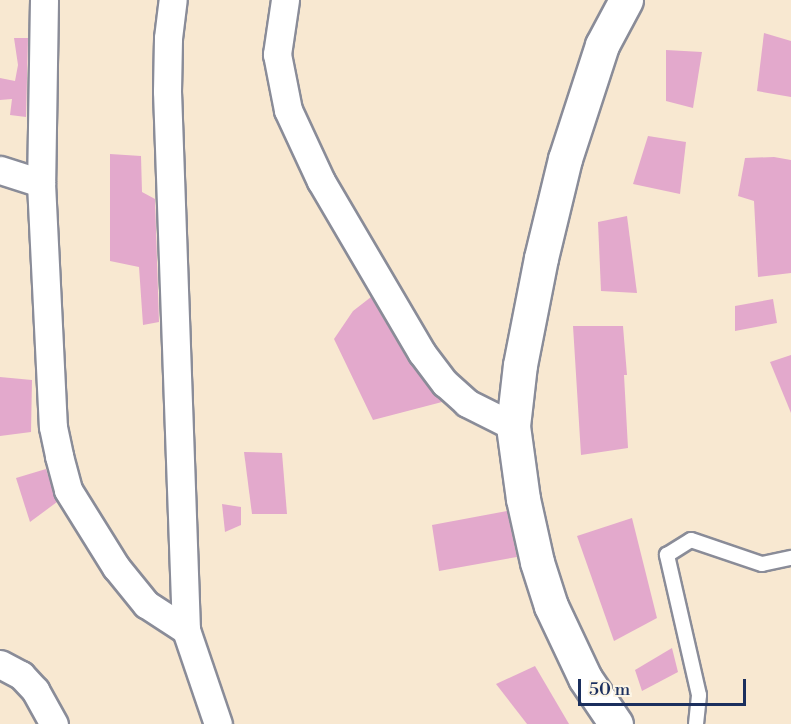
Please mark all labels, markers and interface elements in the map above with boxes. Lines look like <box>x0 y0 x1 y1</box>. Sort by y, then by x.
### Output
scale bar <box>581 667 749 705</box>
text: 50 m <box>589 678 630 701</box>

